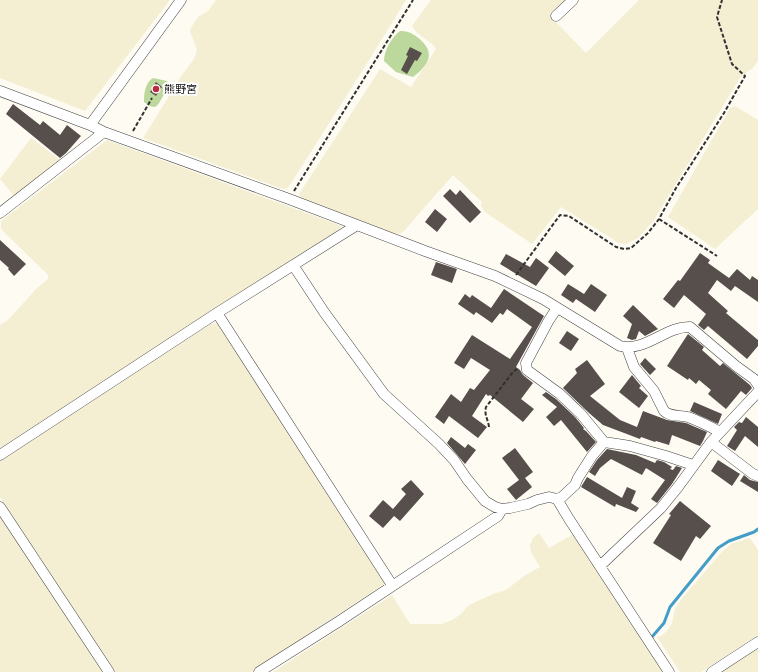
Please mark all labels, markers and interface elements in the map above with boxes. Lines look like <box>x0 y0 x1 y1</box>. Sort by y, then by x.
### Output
place label: 熊野宮 <box>164 82 197 96</box>
marker: 熊野宮 <box>151 84 161 94</box>

